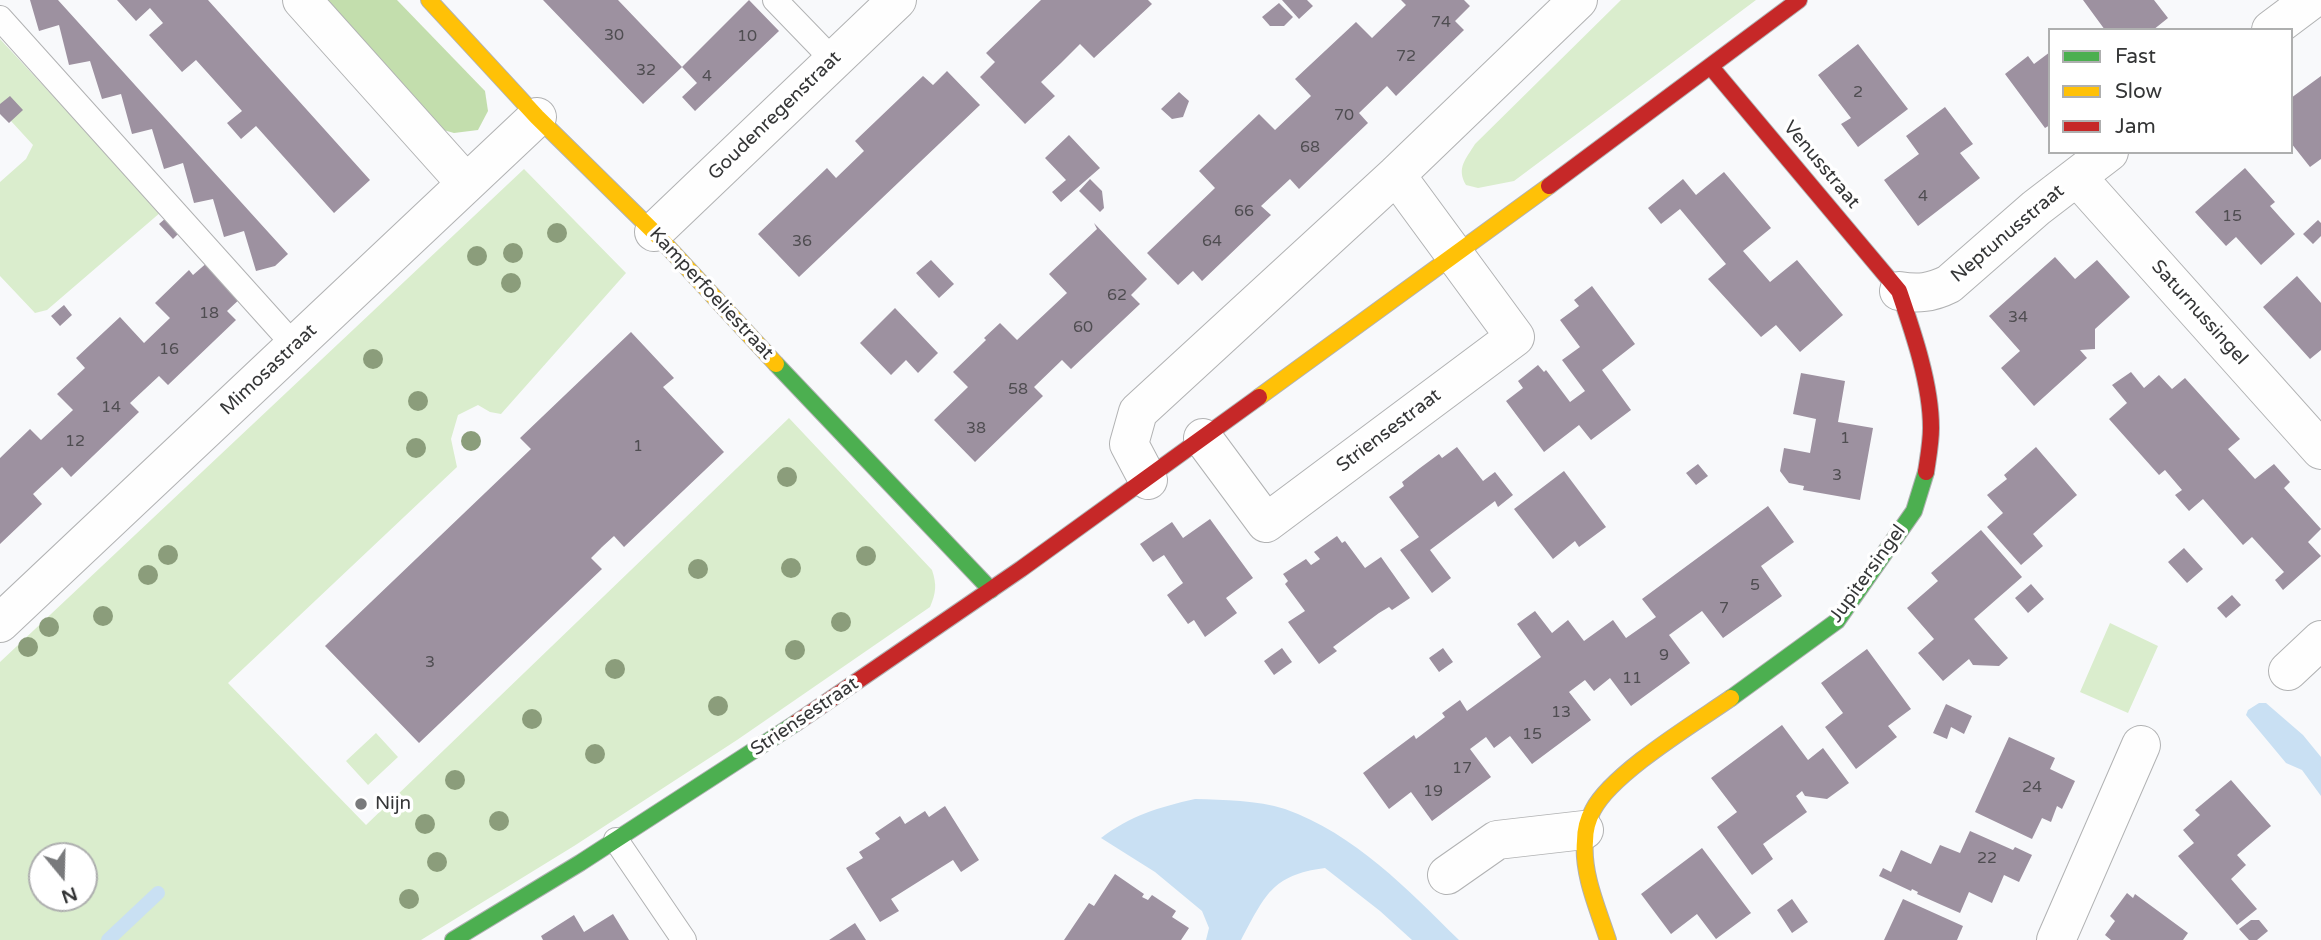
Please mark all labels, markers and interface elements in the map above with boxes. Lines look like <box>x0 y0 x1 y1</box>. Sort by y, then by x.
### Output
house number: 74 <box>1431 13 1451 33</box>
house number: 30 <box>604 26 624 46</box>
house number: 10 <box>737 27 757 47</box>
legend <box>2048 28 2293 154</box>
text: Fast <box>2115 44 2156 69</box>
street label: Goudenregenstraat <box>704 47 846 185</box>
house number: 72 <box>1396 47 1416 67</box>
house number: 32 <box>636 61 656 81</box>
house number: 4 <box>702 67 712 87</box>
text: Slow <box>2115 79 2162 104</box>
house number: 2 <box>1853 83 1863 103</box>
house number: 70 <box>1334 106 1354 126</box>
text: Jam <box>2115 114 2156 139</box>
street label: Venusstraat <box>1778 117 1864 213</box>
house number: 68 <box>1300 138 1320 158</box>
street label: Neptunusstraat <box>1947 180 2069 288</box>
house number: 4 <box>1918 187 1928 207</box>
house number: 66 <box>1234 202 1254 222</box>
house number: 15 <box>2222 207 2242 227</box>
street label: Kamperfoeliestraat <box>644 223 778 365</box>
house number: 36 <box>792 232 812 252</box>
house number: 64 <box>1202 232 1222 252</box>
street label: Saturnussingel <box>2146 256 2252 370</box>
house number: 62 <box>1107 286 1127 306</box>
house number: 18 <box>199 304 219 324</box>
house number: 34 <box>2008 308 2028 328</box>
house number: 60 <box>1073 318 1093 338</box>
street label: Mimosastraat <box>216 319 322 421</box>
house number: 16 <box>159 340 179 360</box>
house number: 58 <box>1008 380 1028 400</box>
street label: Striensestraat <box>1332 384 1446 478</box>
house number: 14 <box>101 398 121 418</box>
house number: 38 <box>966 419 986 439</box>
house number: 1 <box>1840 429 1850 449</box>
house number: 12 <box>65 432 85 452</box>
house number: 1 <box>633 437 643 457</box>
house number: 3 <box>1832 466 1842 486</box>
street label: Jupitersingel <box>1825 521 1911 627</box>
house number: 5 <box>1750 576 1760 596</box>
house number: 7 <box>1719 599 1729 619</box>
house number: 9 <box>1659 646 1669 666</box>
house number: 3 <box>425 653 435 673</box>
house number: 11 <box>1622 669 1642 689</box>
street label: Striensestraat <box>747 673 863 761</box>
house number: 13 <box>1551 703 1571 723</box>
house number: 15 <box>1522 725 1542 745</box>
house number: 17 <box>1452 759 1472 779</box>
house number: 24 <box>2022 778 2042 798</box>
house number: 19 <box>1423 782 1443 802</box>
place label: Nijn <box>375 793 411 815</box>
marker: Nijn <box>353 796 369 812</box>
north arrow <box>28 842 98 912</box>
house number: 22 <box>1977 849 1997 869</box>
text: N <box>58 882 80 908</box>

